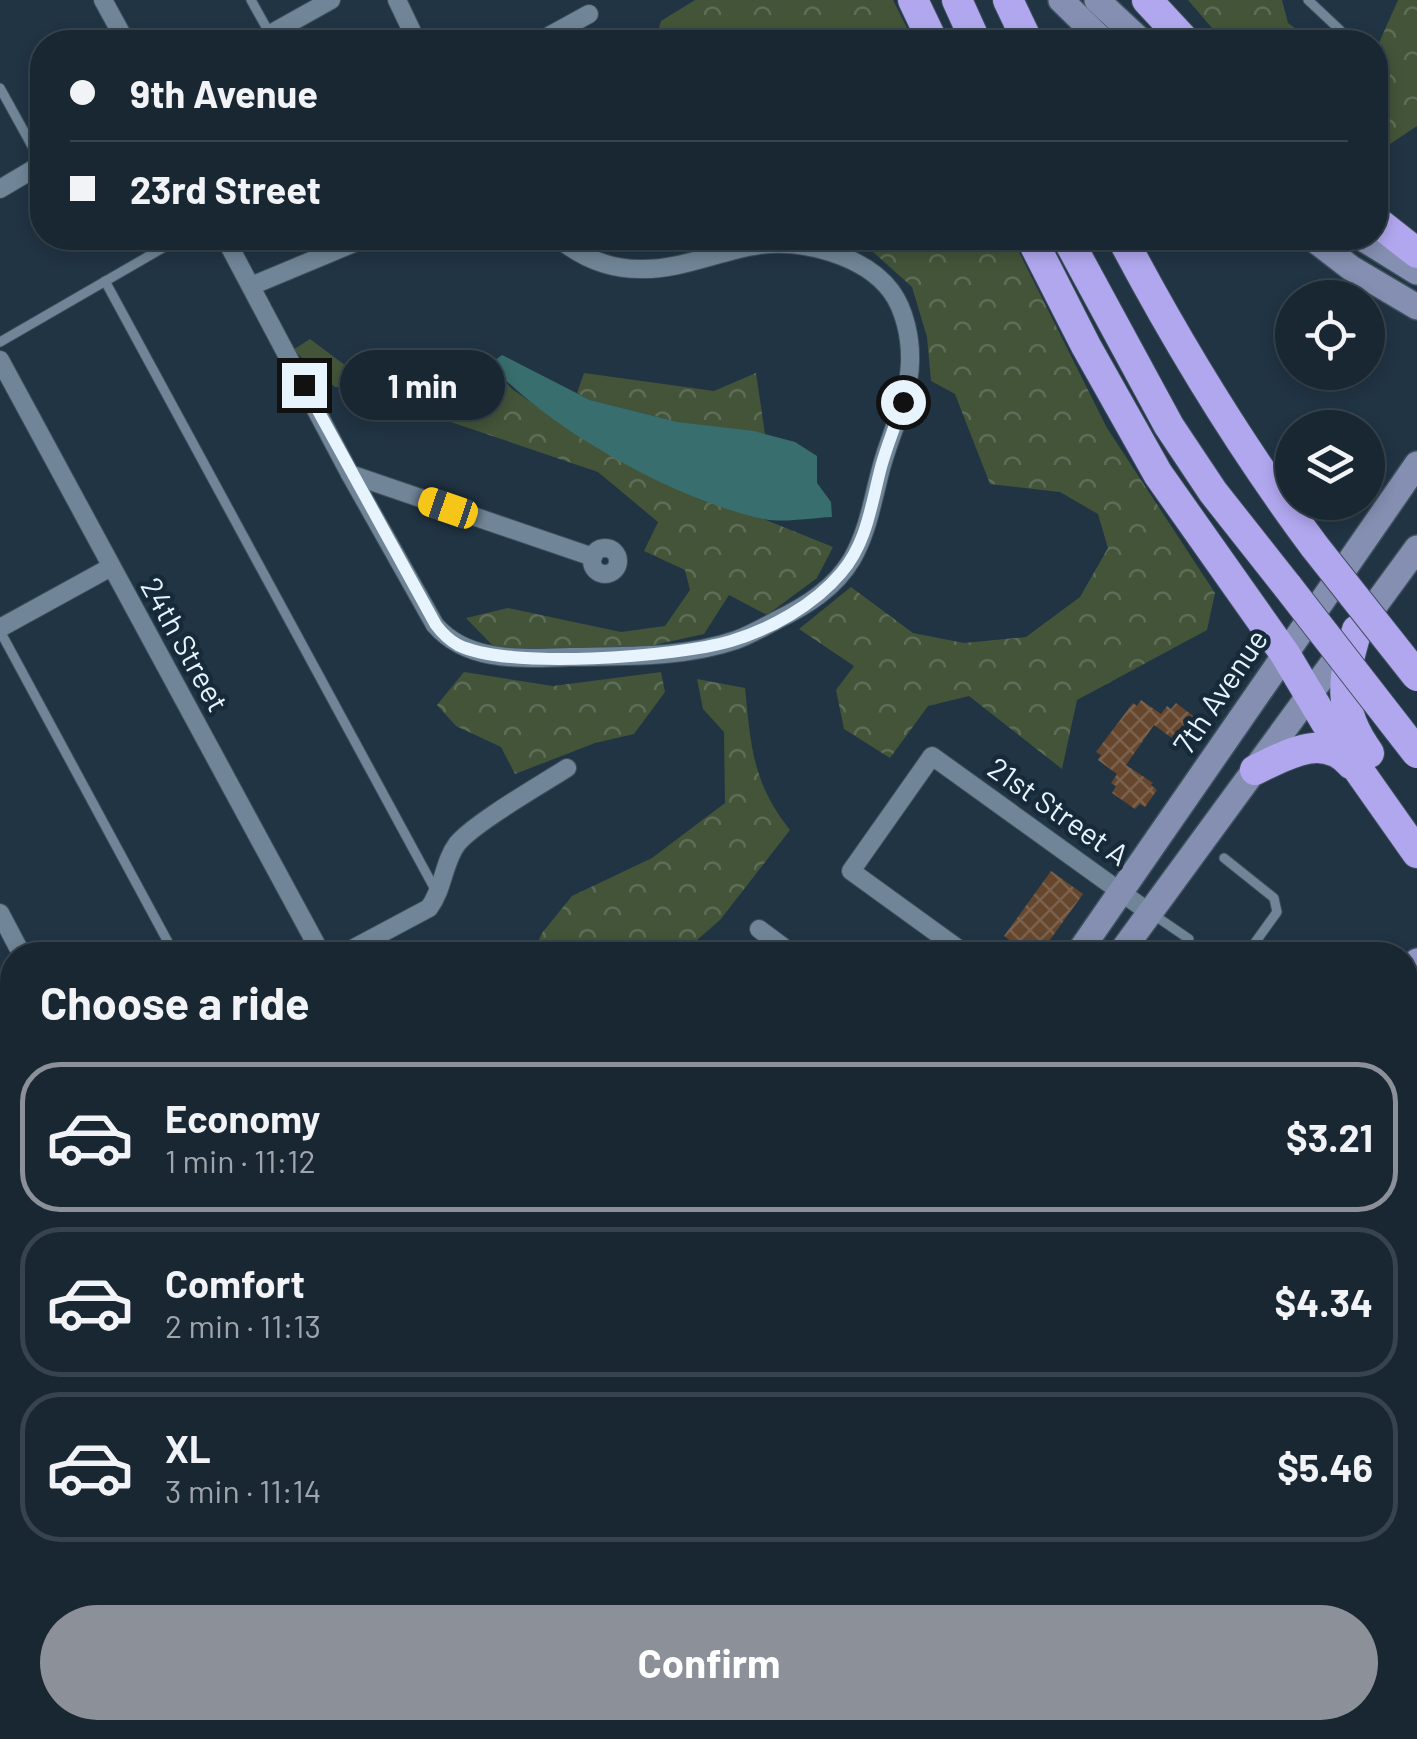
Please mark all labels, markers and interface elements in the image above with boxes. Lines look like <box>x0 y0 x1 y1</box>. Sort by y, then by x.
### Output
text: 9th Avenue <box>130 70 318 116</box>
text: 23rd Street <box>130 166 321 212</box>
map controls <box>1275 280 1385 520</box>
button: locate <box>1275 280 1385 390</box>
callout: 1 min <box>339 350 504 420</box>
route end <box>282 363 327 408</box>
text: 1 min <box>387 366 458 404</box>
route start <box>881 380 926 425</box>
button: layers <box>1275 410 1385 520</box>
car <box>415 484 481 532</box>
street label: 24th Street <box>134 571 237 717</box>
street label: 7th Avenue <box>1165 622 1274 760</box>
street label: 21st Street A <box>982 749 1136 872</box>
text: Choose a ride <box>40 975 310 1029</box>
icon: car <box>45 1092 135 1182</box>
text: Economy <box>165 1095 320 1141</box>
text: $3.21 <box>1286 1114 1373 1160</box>
text: 1 min · 11:12 <box>165 1141 316 1179</box>
icon: car <box>45 1257 135 1347</box>
text: Comfort <box>165 1260 305 1306</box>
text: $4.34 <box>1275 1279 1373 1325</box>
text: 2 min · 11:13 <box>165 1306 321 1344</box>
icon: car <box>45 1422 135 1512</box>
text: XL <box>165 1425 211 1471</box>
text: $5.46 <box>1277 1444 1373 1490</box>
text: 3 min · 11:14 <box>165 1471 321 1509</box>
button: Confirm <box>40 1605 1378 1720</box>

